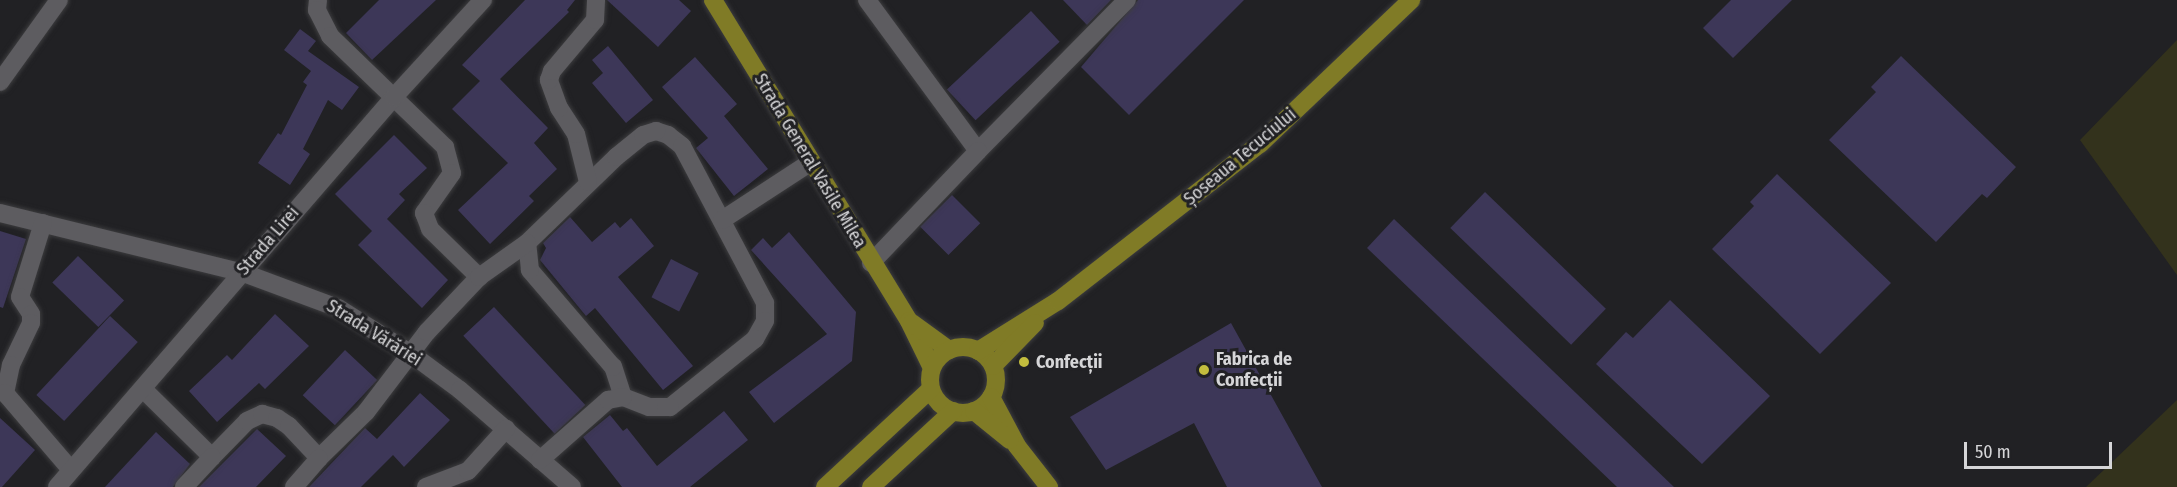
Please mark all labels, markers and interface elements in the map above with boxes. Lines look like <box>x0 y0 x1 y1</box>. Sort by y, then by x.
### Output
street label: Strada General Vasile Milea <box>749 70 871 252</box>
street label: Șoseaua Tecuciului <box>1180 104 1300 210</box>
street label: Strada Lirei <box>232 202 304 280</box>
street label: Strada Vărăriei <box>322 295 426 371</box>
place label: Fabrica de Confecții <box>1216 349 1292 392</box>
place label: Confecții <box>1036 351 1102 373</box>
marker: Confecții <box>1017 355 1031 369</box>
marker: Fabrica de Confecții <box>1197 363 1211 377</box>
scale bar <box>1967 430 2116 468</box>
text: 50 m <box>1975 441 2011 463</box>

